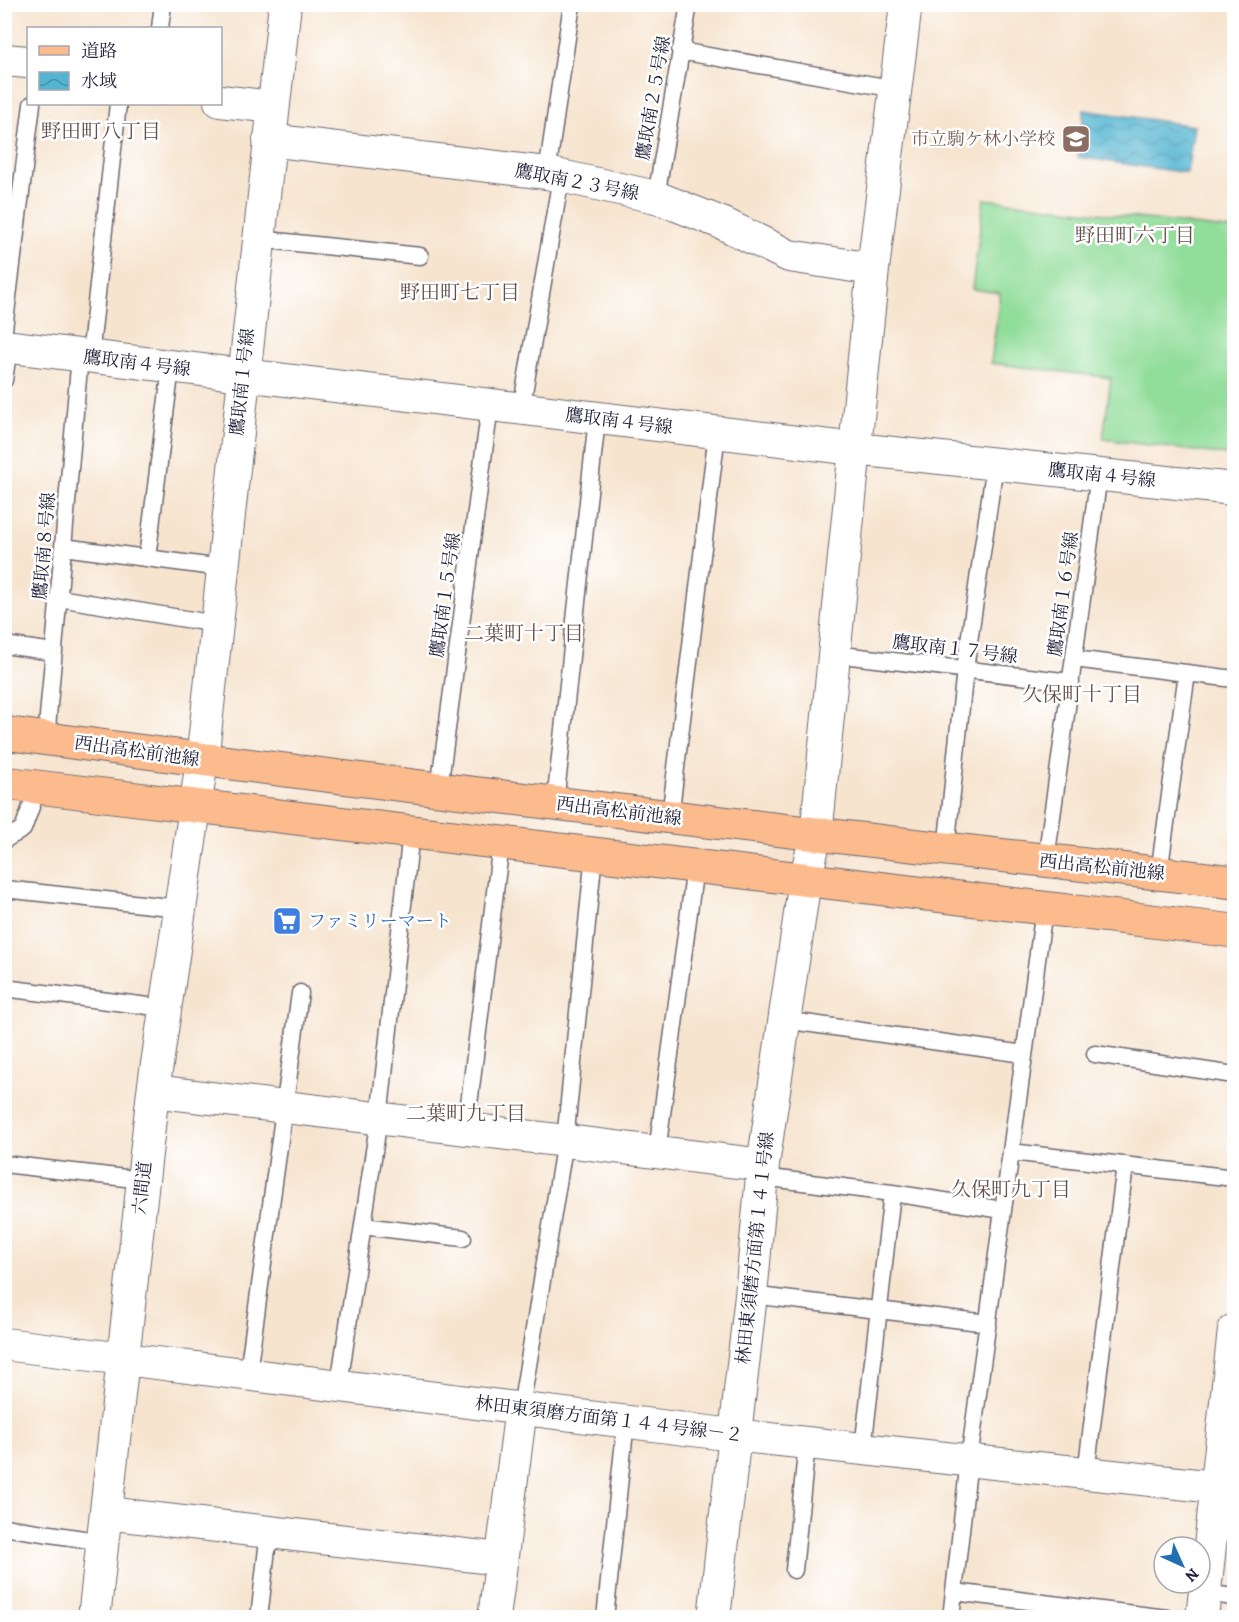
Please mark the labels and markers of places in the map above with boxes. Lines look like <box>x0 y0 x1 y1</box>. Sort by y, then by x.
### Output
school or university icon: 市立駒ケ林小学校 <box>1060 123 1092 155</box>
place label: 市立駒ケ林小学校 <box>911 127 1055 151</box>
supermarket icon: ファミリーマート <box>271 905 303 937</box>
place label: ファミリーマート <box>308 909 452 933</box>

